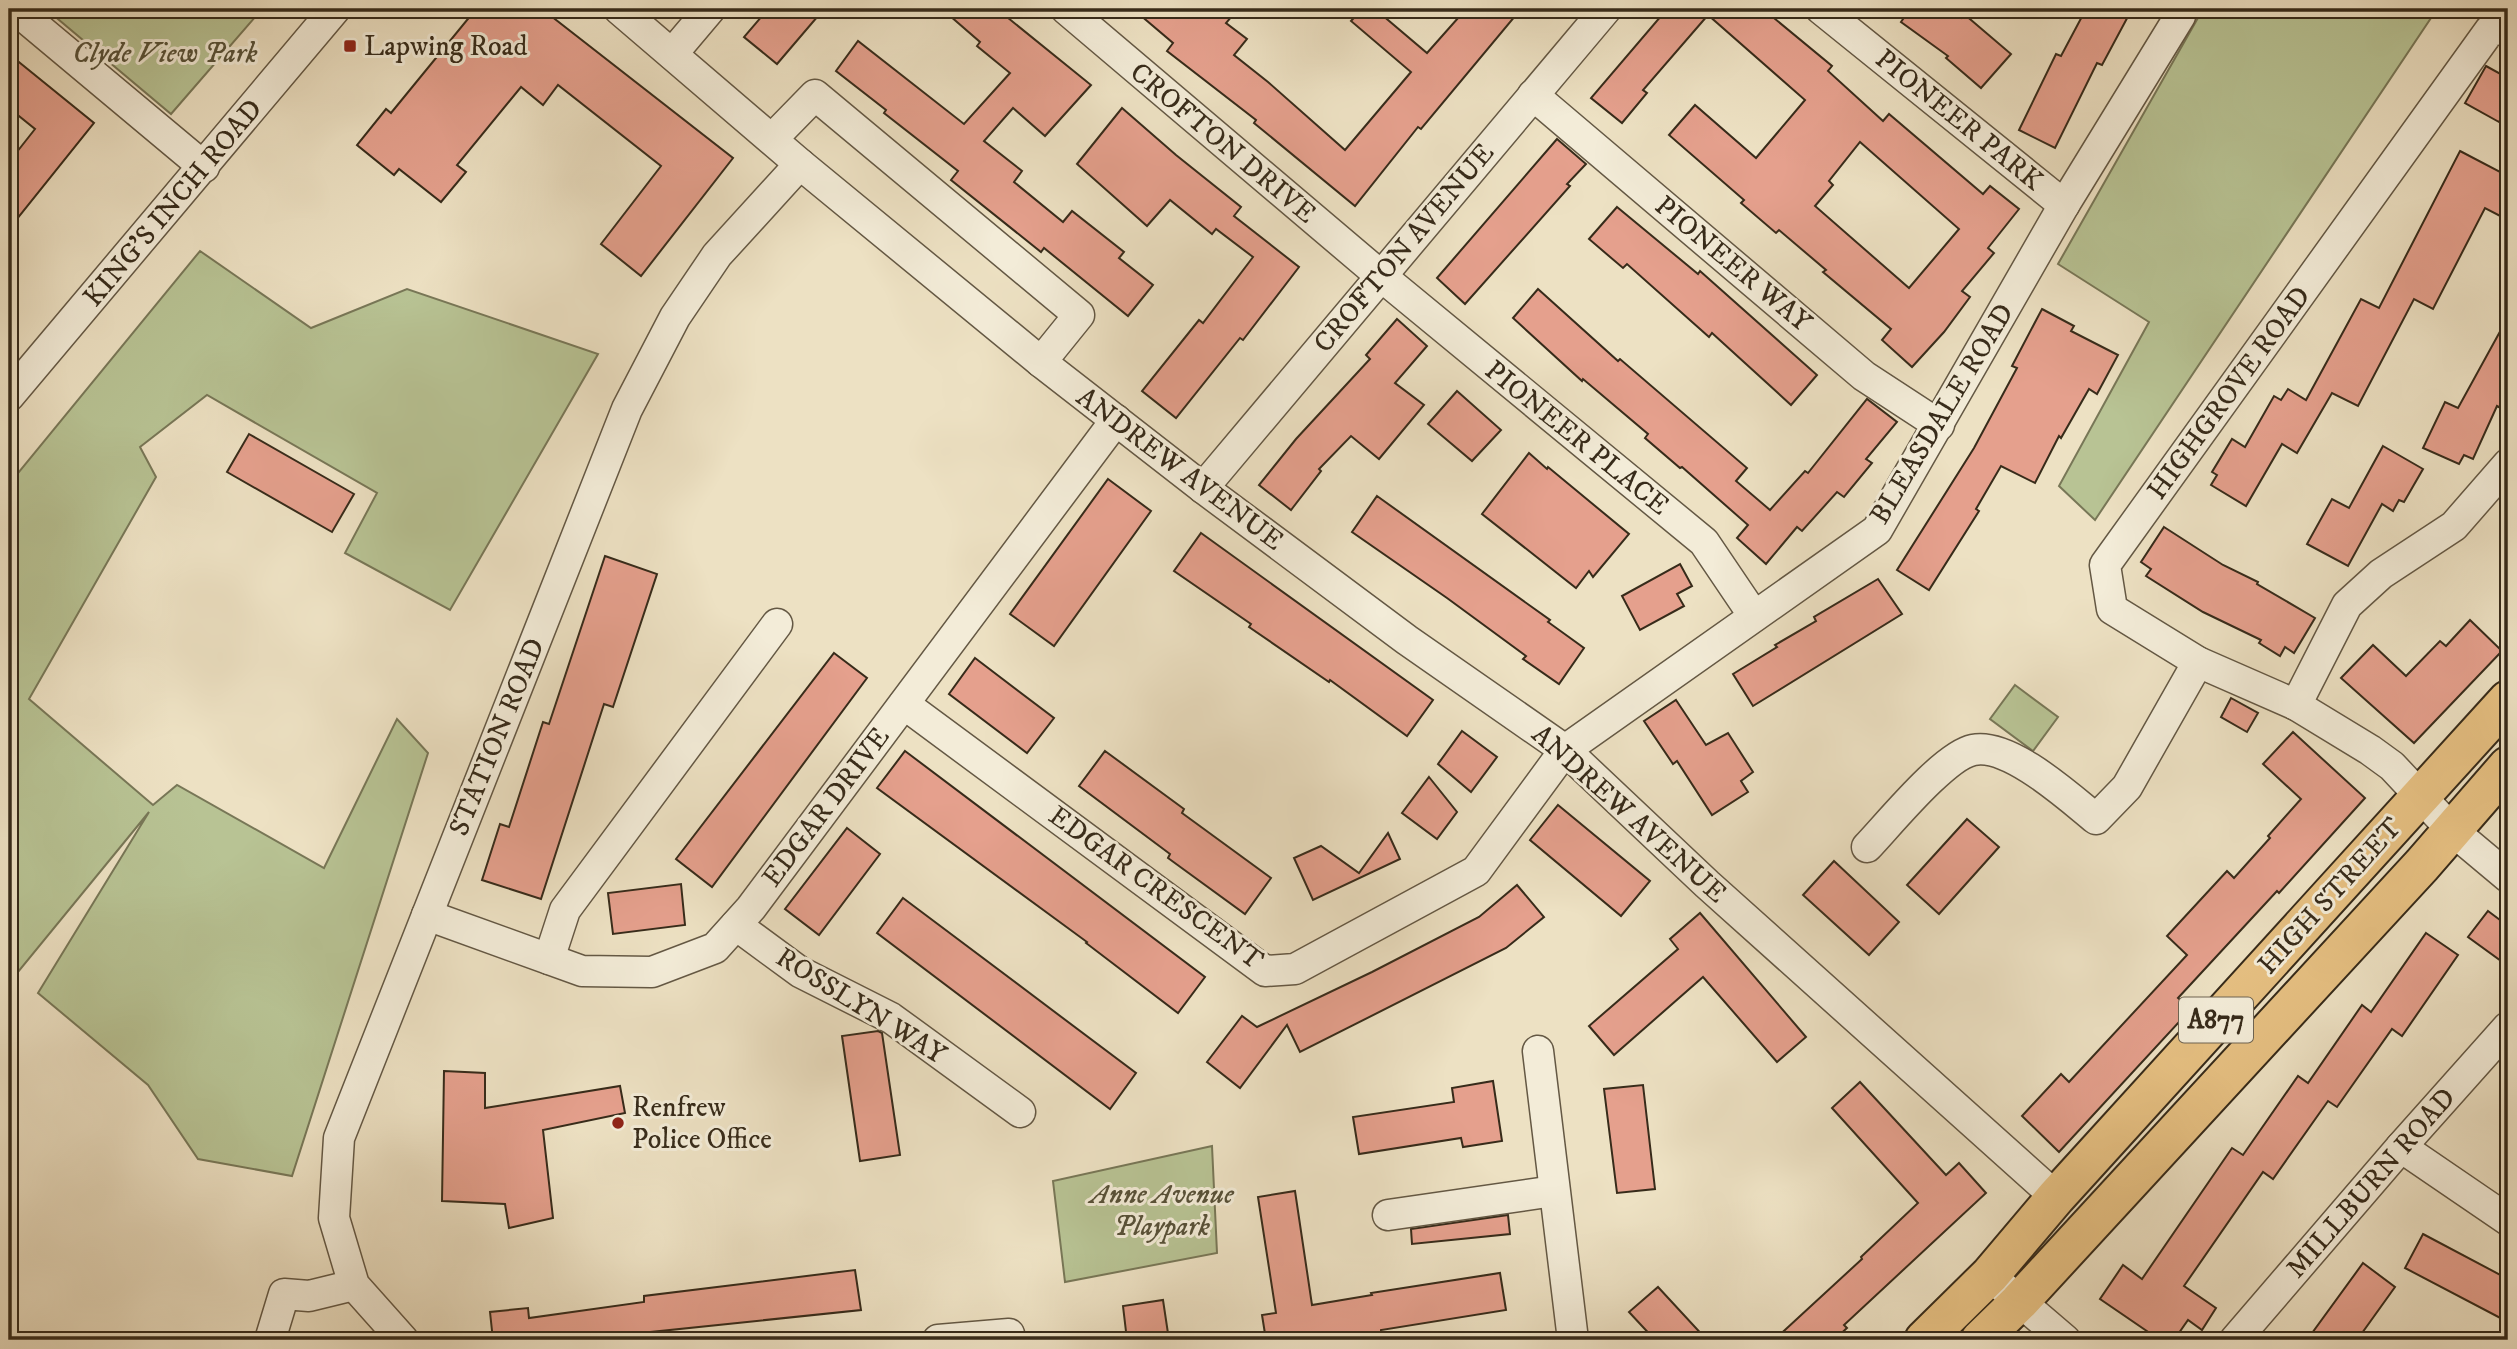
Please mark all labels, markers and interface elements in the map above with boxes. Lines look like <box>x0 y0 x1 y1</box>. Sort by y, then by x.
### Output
place label: Lapwing Road <box>364 29 527 64</box>
park label: Clyde View Park <box>73 36 258 71</box>
marker: Lapwing Road <box>342 38 358 54</box>
street label: PIONEER PARK <box>1868 42 2050 199</box>
street label: CROFTON DRIVE <box>1123 55 1323 231</box>
street label: KING'S INCH ROAD <box>76 92 270 314</box>
street label: CROFTON AVENUE <box>1306 136 1502 360</box>
street label: PIONEER WAY <box>1647 188 1819 340</box>
street label: HIGHGROVE ROAD <box>2140 279 2318 507</box>
street label: BLEASDALE ROAD <box>1862 297 2022 531</box>
street label: PIONEER PLACE <box>1478 353 1676 523</box>
street label: ANDREW AVENUE <box>1069 380 1291 558</box>
street label: STATION ROAD <box>441 633 553 841</box>
street label: ANDREW AVENUE <box>1524 717 1734 911</box>
street label: EDGAR DRIVE <box>755 720 897 894</box>
street label: EDGAR CRESCENT <box>1042 798 1270 978</box>
street label: HIGH STREET <box>2250 810 2410 982</box>
street label: ROSSLYN WAY <box>770 940 953 1072</box>
road number: A877 <box>2179 998 2253 1042</box>
street label: MILLBURN ROAD <box>2279 1081 2463 1285</box>
place label: Renfrew Police Office <box>632 1090 772 1157</box>
marker: Renfrew Police Office <box>610 1115 626 1131</box>
park label: Anne Avenue Playpark <box>1087 1177 1235 1244</box>

